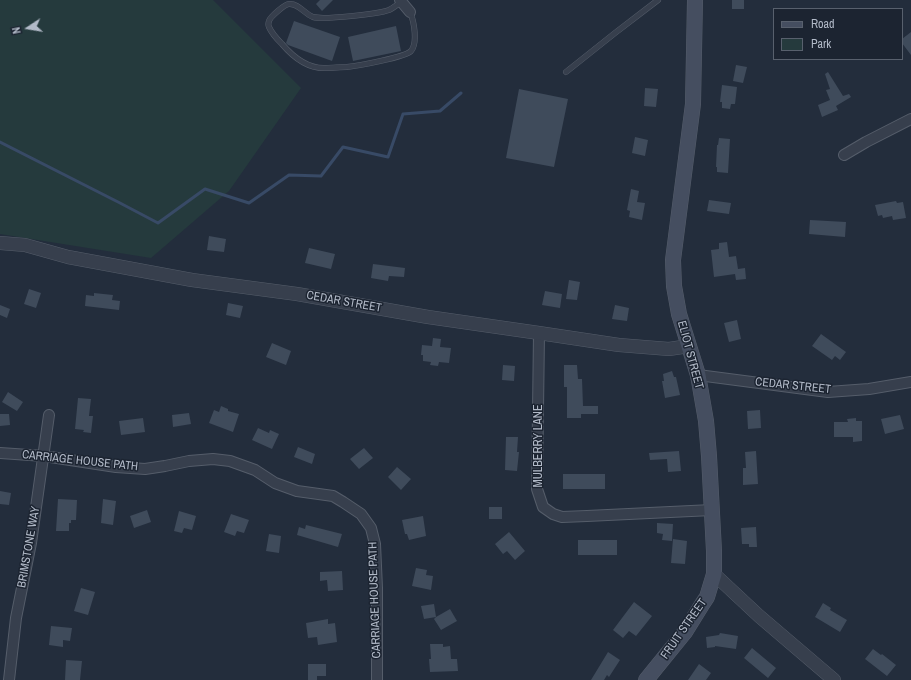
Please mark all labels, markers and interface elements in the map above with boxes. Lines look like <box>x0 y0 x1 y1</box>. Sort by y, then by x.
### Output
north arrow <box>8 8 48 48</box>
legend <box>773 8 903 60</box>
text: Road <box>811 16 835 32</box>
text: N <box>9 26 24 35</box>
text: Park <box>811 36 831 52</box>
street label: CEDAR STREET <box>305 288 383 316</box>
street label: ELIOT STREET <box>674 319 706 391</box>
street label: CEDAR STREET <box>754 375 832 397</box>
street label: MULBERRY LANE <box>532 405 546 487</box>
street label: CARRIAGE HOUSE PATH <box>21 448 139 474</box>
street label: BRIMSTONE WAY <box>15 505 43 589</box>
street label: CARRIAGE HOUSE PATH <box>366 541 384 659</box>
street label: FRUIT STREET <box>658 596 710 662</box>

